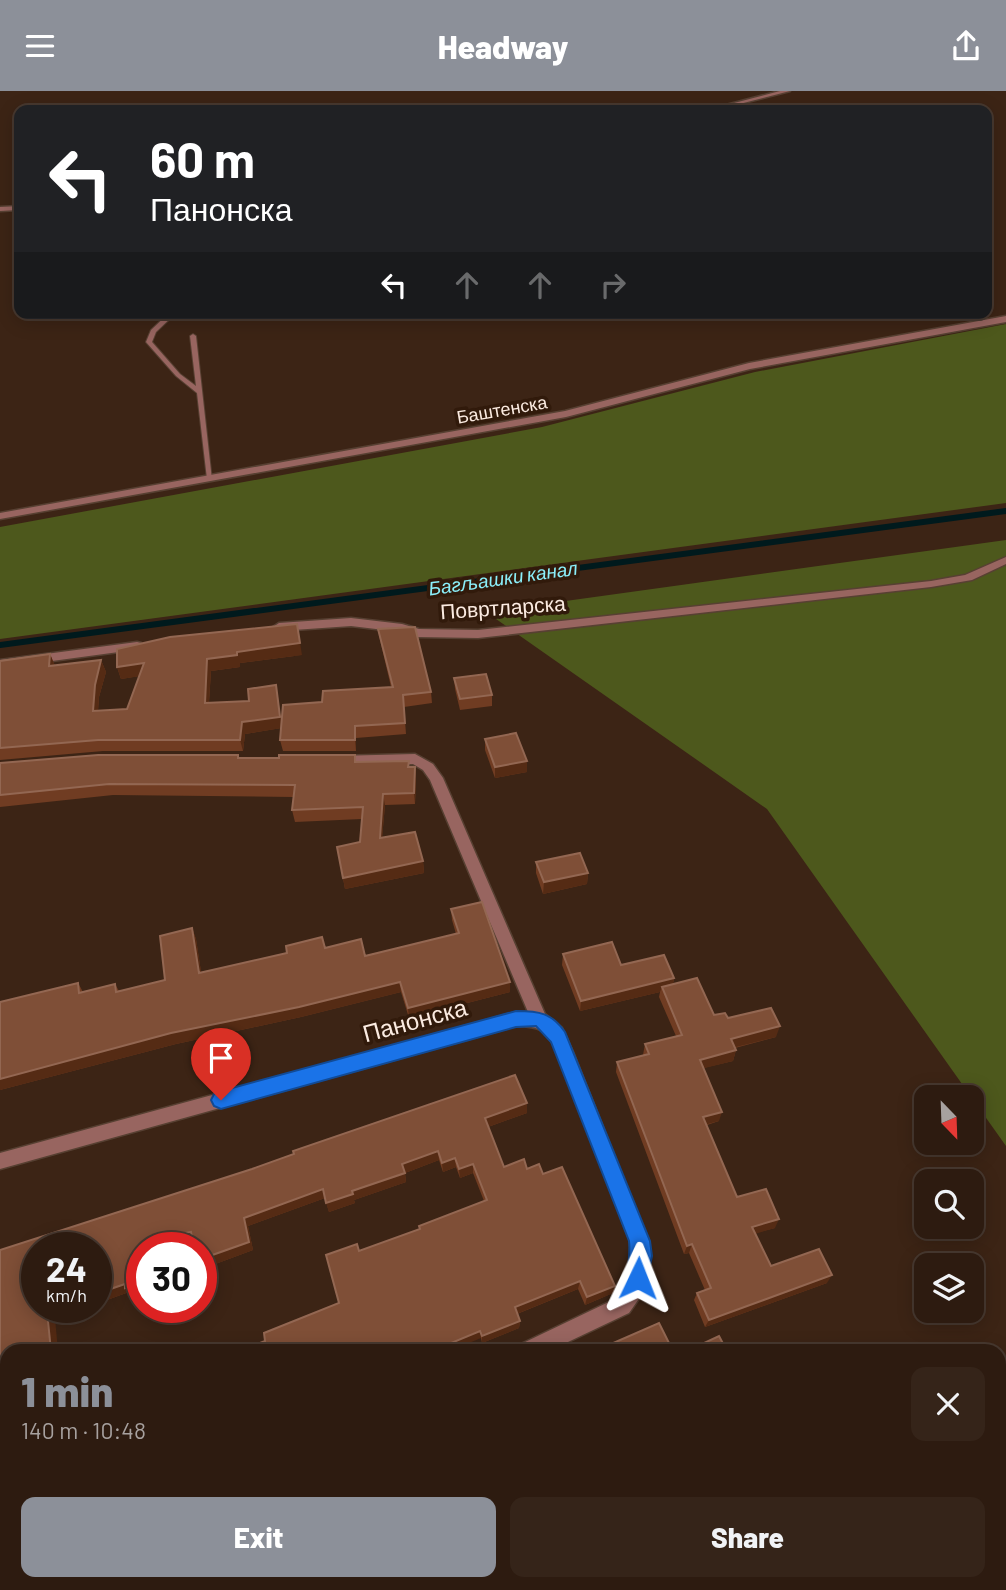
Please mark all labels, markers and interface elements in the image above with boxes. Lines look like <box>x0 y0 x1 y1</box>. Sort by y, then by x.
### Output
icon: menu <box>21 27 59 65</box>
text: Headway <box>438 27 568 65</box>
icon: share <box>947 27 985 65</box>
text: 60 m <box>150 129 255 188</box>
icon: left <box>35 133 126 224</box>
text: Панонска <box>150 189 292 227</box>
icon: left <box>375 266 413 304</box>
icon: ahead <box>448 266 486 304</box>
icon: ahead <box>521 266 559 304</box>
icon: right <box>594 266 632 304</box>
street label: Баштенска <box>455 390 550 428</box>
water label: Багљашки канал <box>427 556 579 599</box>
street label: Повртларска <box>439 590 567 623</box>
street label: Панонска <box>359 992 471 1047</box>
pin <box>191 1028 251 1100</box>
icon: arrive <box>202 1039 240 1077</box>
north arrow <box>914 1085 984 1155</box>
map controls <box>914 1085 984 1323</box>
button: search <box>914 1169 984 1239</box>
speed limit sign: 30 <box>126 1232 217 1323</box>
position arrow <box>601 1241 675 1315</box>
text: 24 <box>46 1247 87 1289</box>
button: layers <box>914 1253 984 1323</box>
text: km/h <box>46 1284 87 1306</box>
text: 1 min <box>21 1365 113 1415</box>
button: close <box>911 1367 985 1441</box>
text: 140 m · 10:48 <box>21 1416 146 1444</box>
button: Exit <box>21 1497 496 1577</box>
button: Share <box>510 1497 985 1577</box>

